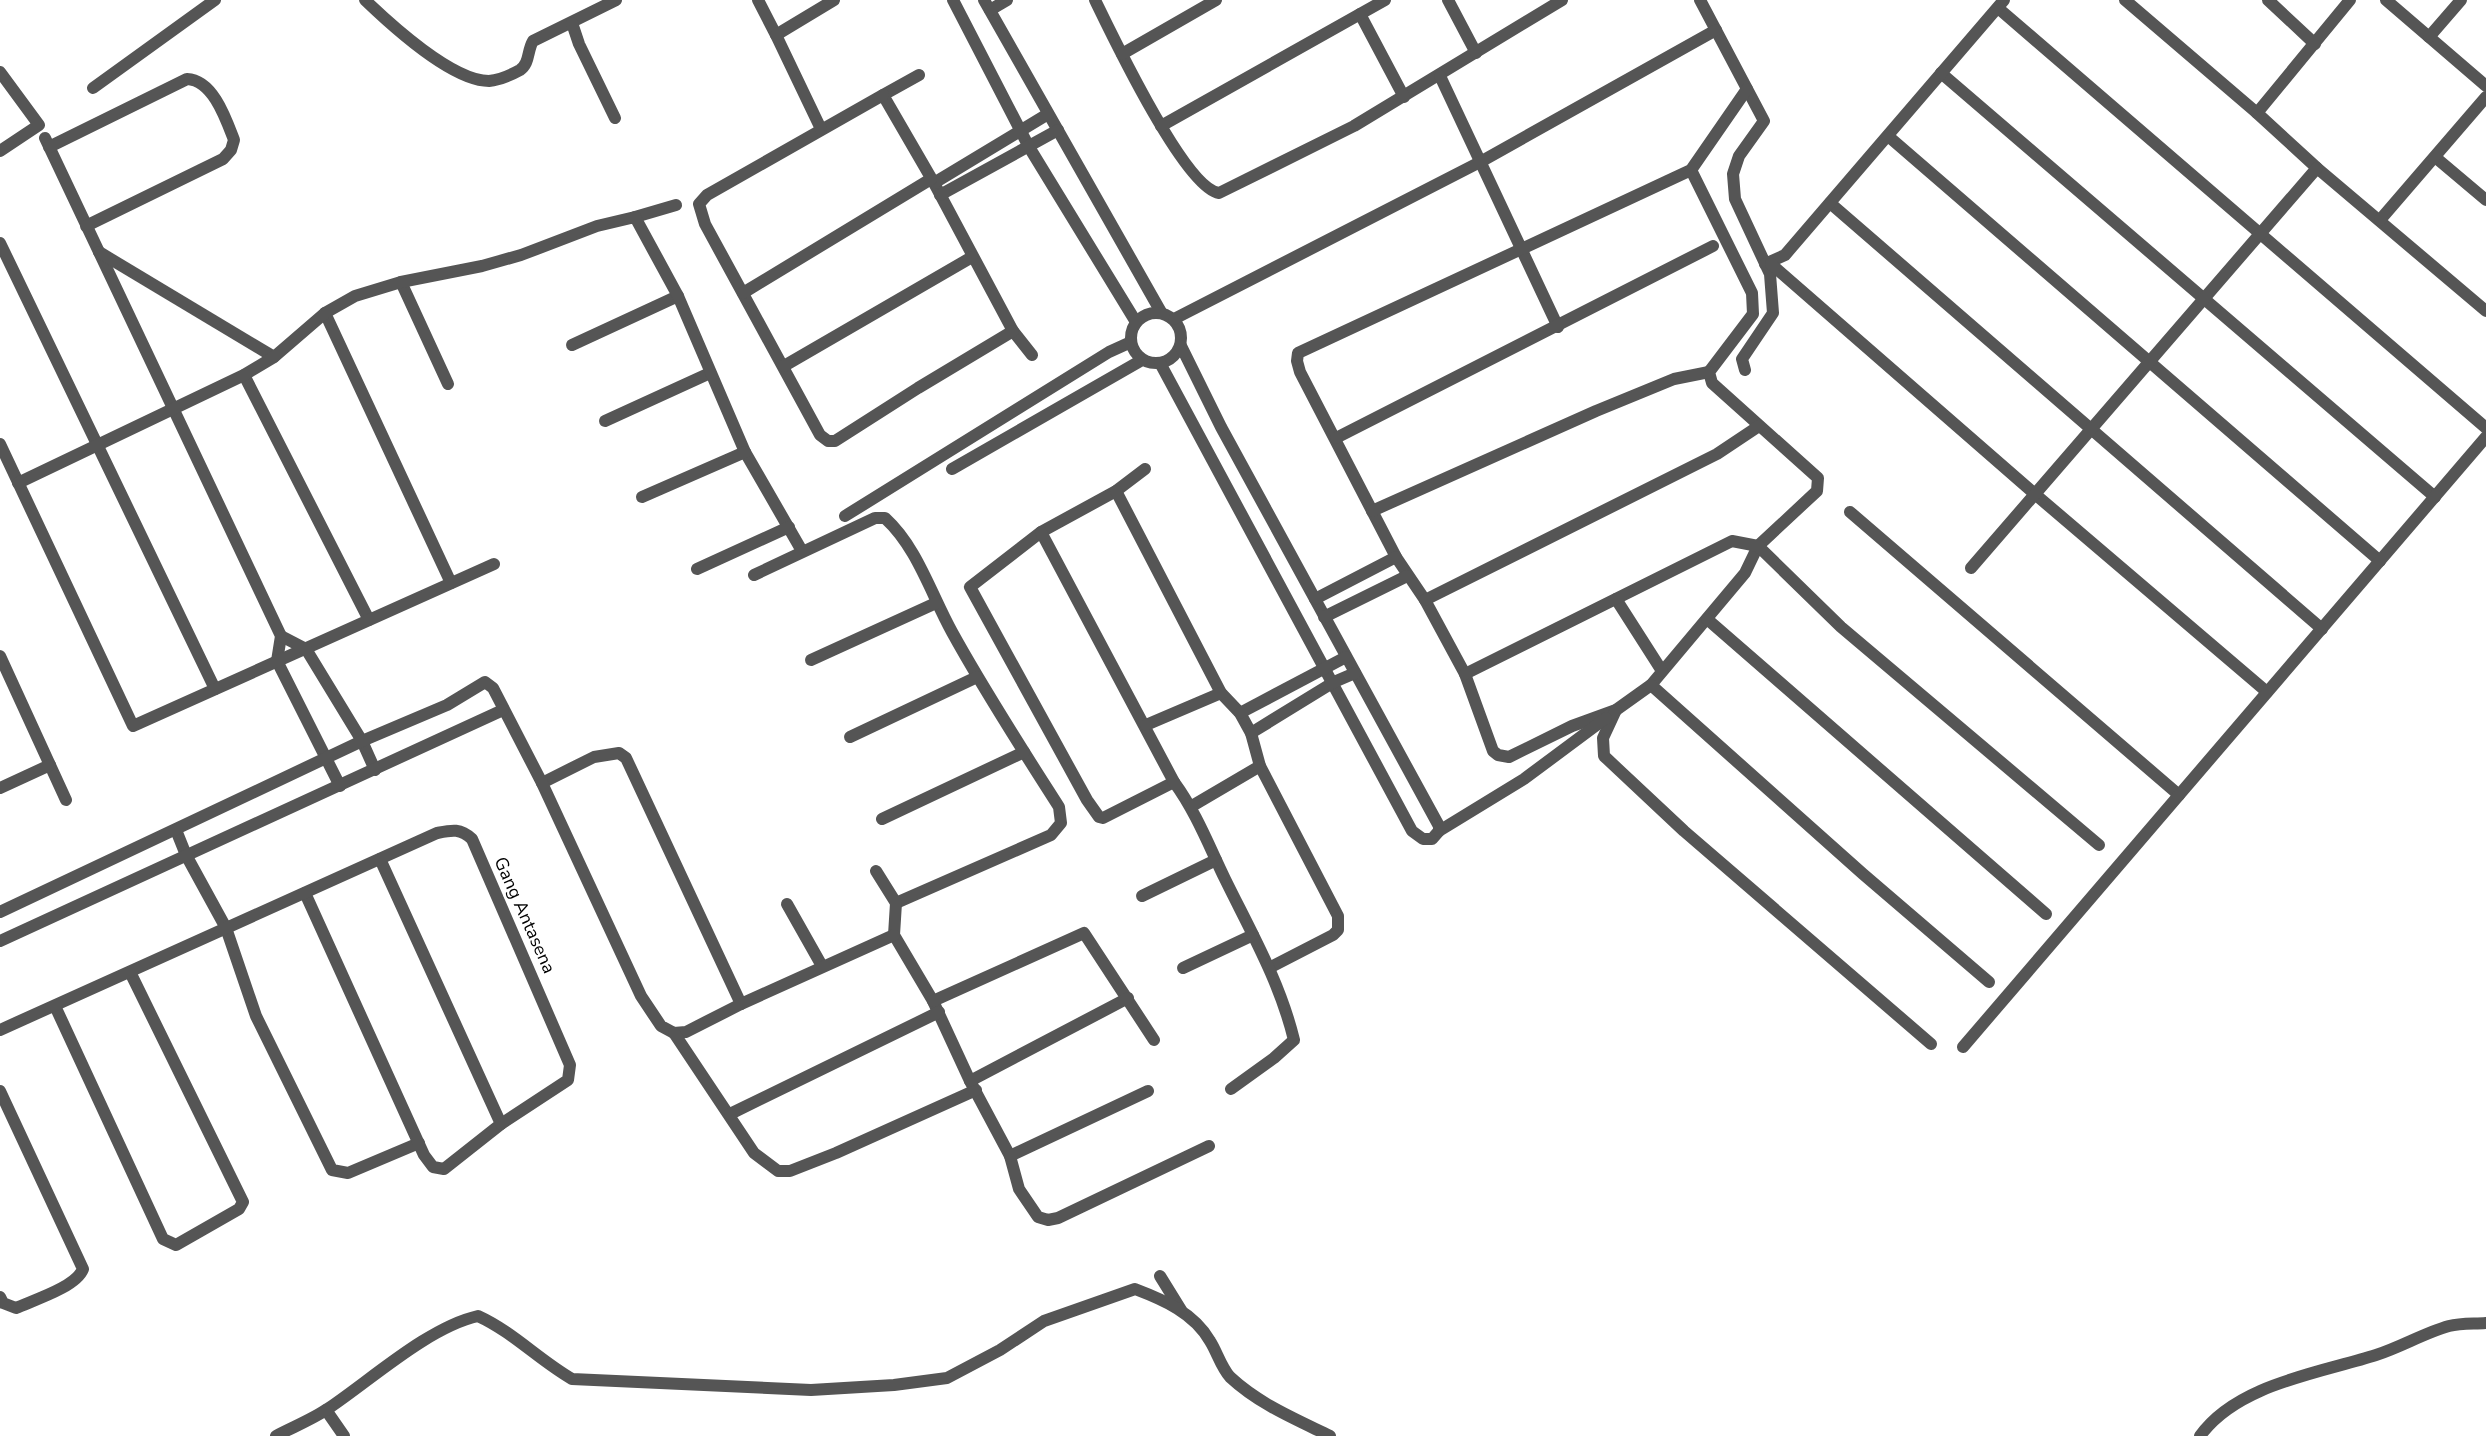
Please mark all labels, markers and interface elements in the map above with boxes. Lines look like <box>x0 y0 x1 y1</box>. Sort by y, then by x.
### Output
street label: Gang Antasena <box>489 853 561 977</box>

